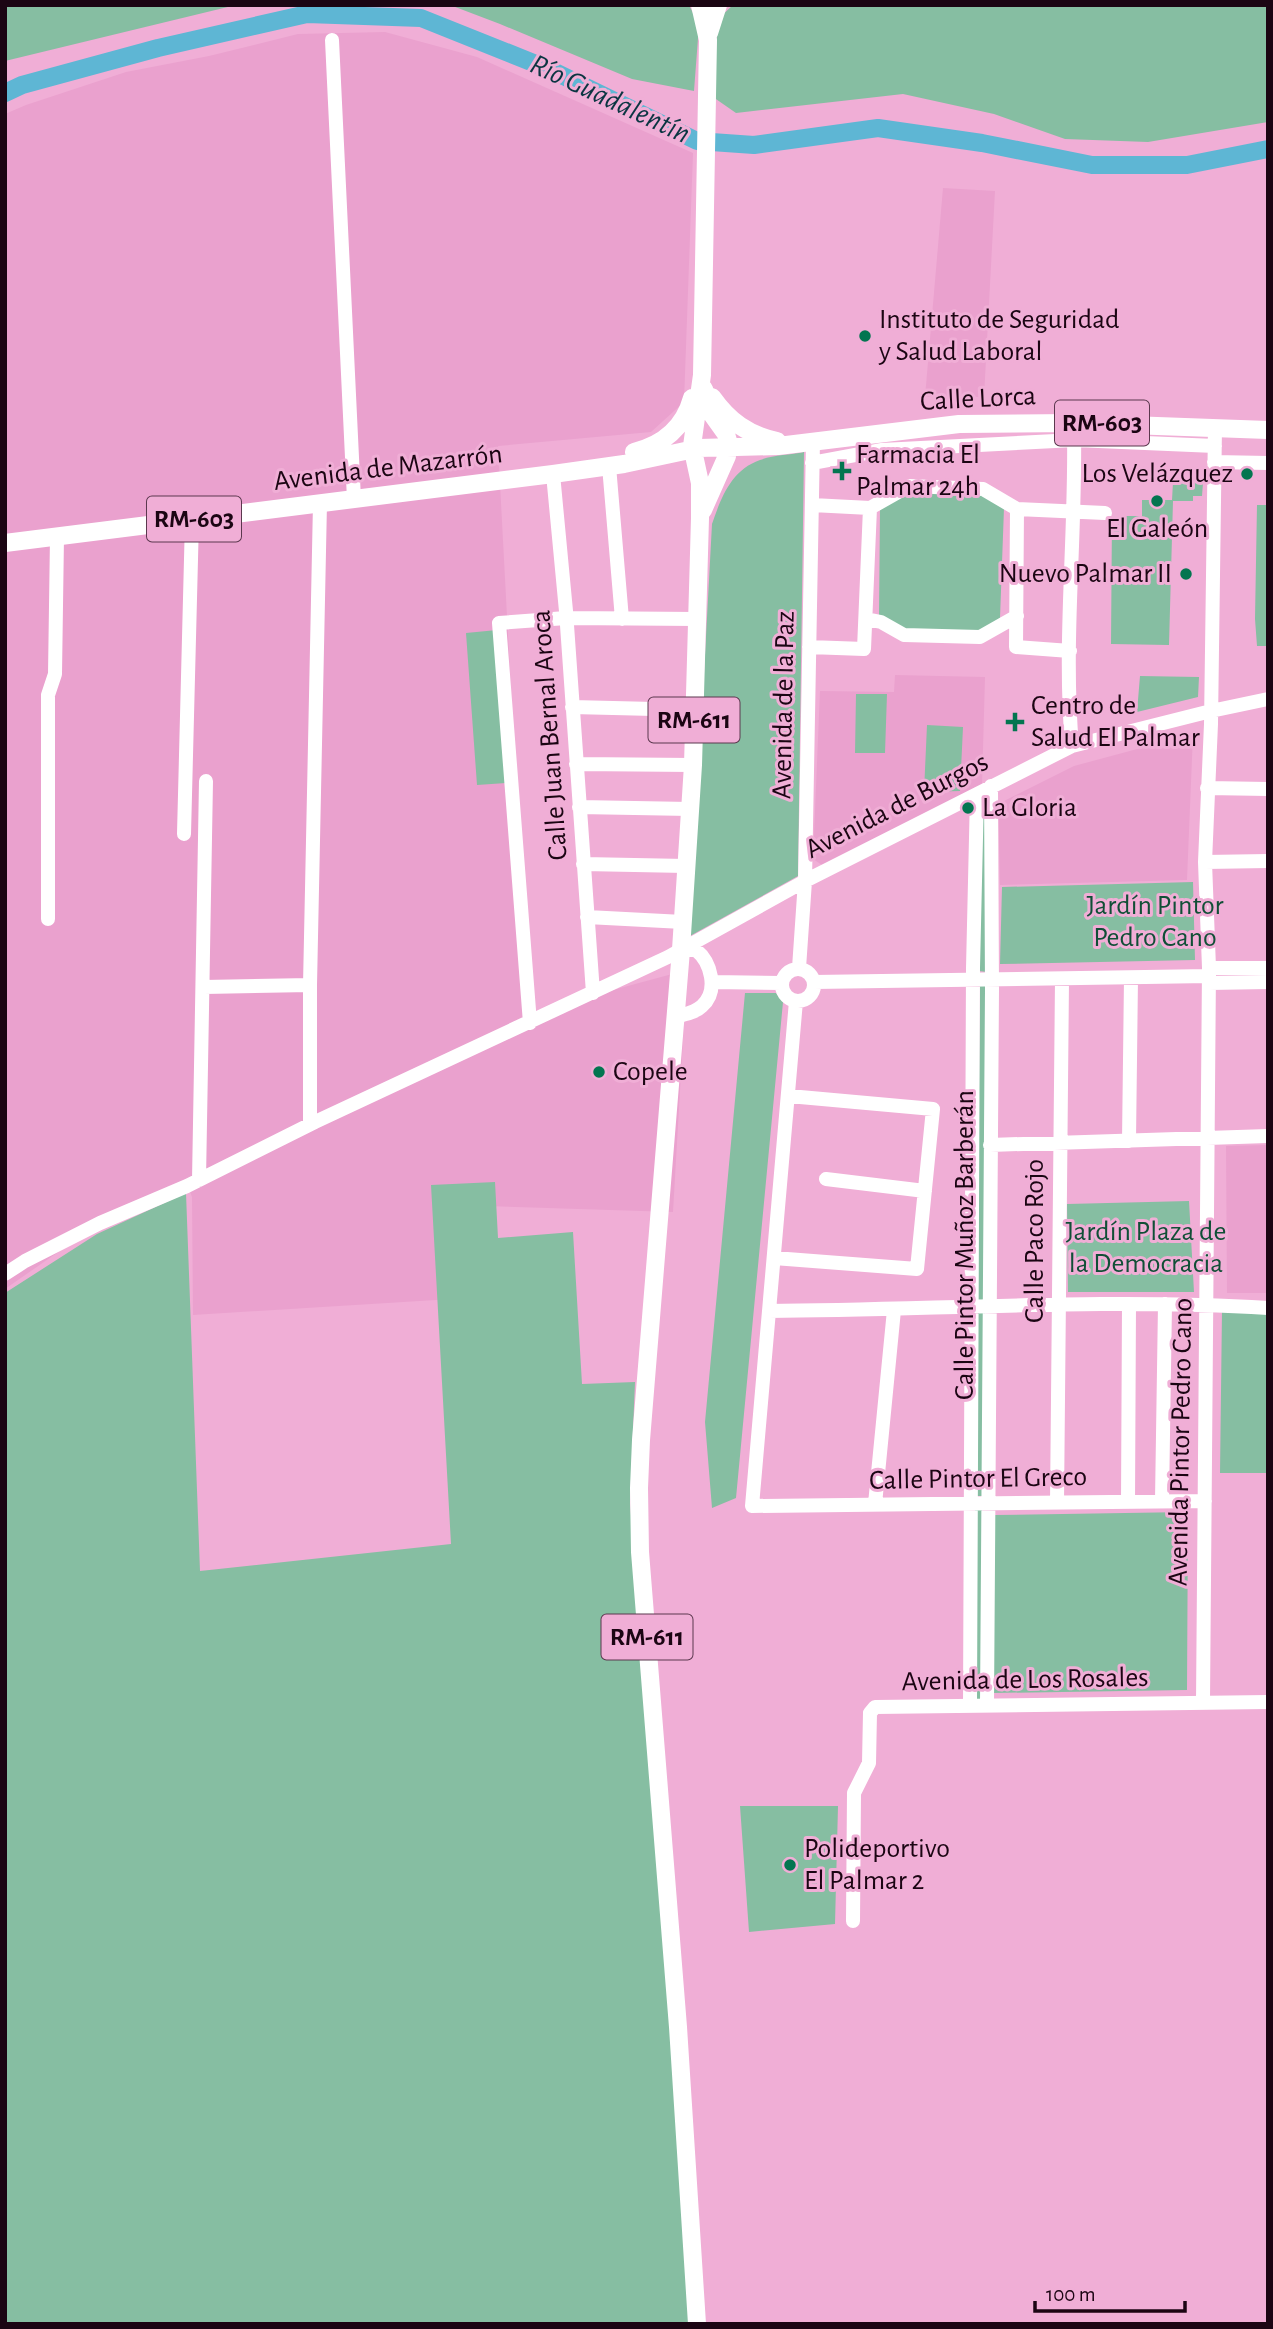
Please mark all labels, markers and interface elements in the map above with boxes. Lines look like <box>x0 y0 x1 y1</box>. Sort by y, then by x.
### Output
water label: Río Guadalentín <box>525 49 695 149</box>
place label: Instituto de Seguridad y Salud Laboral <box>878 306 1120 366</box>
marker: Instituto de Seguridad y Salud Laboral <box>857 328 873 344</box>
street label: Calle Lorca <box>919 382 1037 416</box>
road number: RM-603 <box>1055 400 1149 446</box>
street label: Avenida de Mazarrón <box>272 440 504 496</box>
place label: Farmacia El Palmar 24h <box>856 441 980 501</box>
place label: Los Velázquez <box>1082 460 1233 488</box>
marker: Farmacia El Palmar 24h <box>834 463 850 479</box>
marker: Los Velázquez <box>1239 466 1255 482</box>
marker: El Galeón <box>1149 493 1165 509</box>
road number: RM-603 <box>147 496 241 541</box>
place label: El Galeón <box>1106 515 1208 543</box>
place label: Nuevo Palmar II <box>999 560 1172 588</box>
marker: Nuevo Palmar II <box>1178 566 1194 582</box>
street label: Calle Juan Bernal Aroca <box>527 609 573 861</box>
street label: Avenida de la Paz <box>768 611 800 799</box>
place label: Centro de Salud El Palmar <box>1031 692 1200 752</box>
road number: RM-611 <box>648 698 740 742</box>
marker: Centro de Salud El Palmar <box>1005 712 1025 732</box>
street label: Avenida de Burgos <box>801 748 993 864</box>
place label: La Gloria <box>982 794 1077 822</box>
marker: La Gloria <box>960 800 976 816</box>
park label: Jardín Pintor Pedro Cano <box>1087 892 1223 952</box>
place label: Copele <box>613 1058 688 1086</box>
marker: Copele <box>591 1064 607 1080</box>
street label: Calle Pintor Muñoz Barberán <box>951 1090 979 1400</box>
street label: Calle Paco Rojo <box>1021 1159 1049 1323</box>
park label: Jardín Plaza de la Democracia <box>1065 1218 1227 1278</box>
street label: Avenida Pintor Pedro Cano <box>1164 1298 1198 1586</box>
street label: Calle Pintor El Greco <box>869 1463 1087 1495</box>
road number: RM-611 <box>602 1614 692 1660</box>
street label: Avenida de Los Rosales <box>901 1664 1149 1696</box>
place label: Polideportivo El Palmar 2 <box>804 1835 950 1895</box>
marker: Polideportivo El Palmar 2 <box>782 1857 798 1873</box>
scale bar <box>1035 2270 1186 2314</box>
text: 100 m <box>1046 2284 1096 2305</box>

